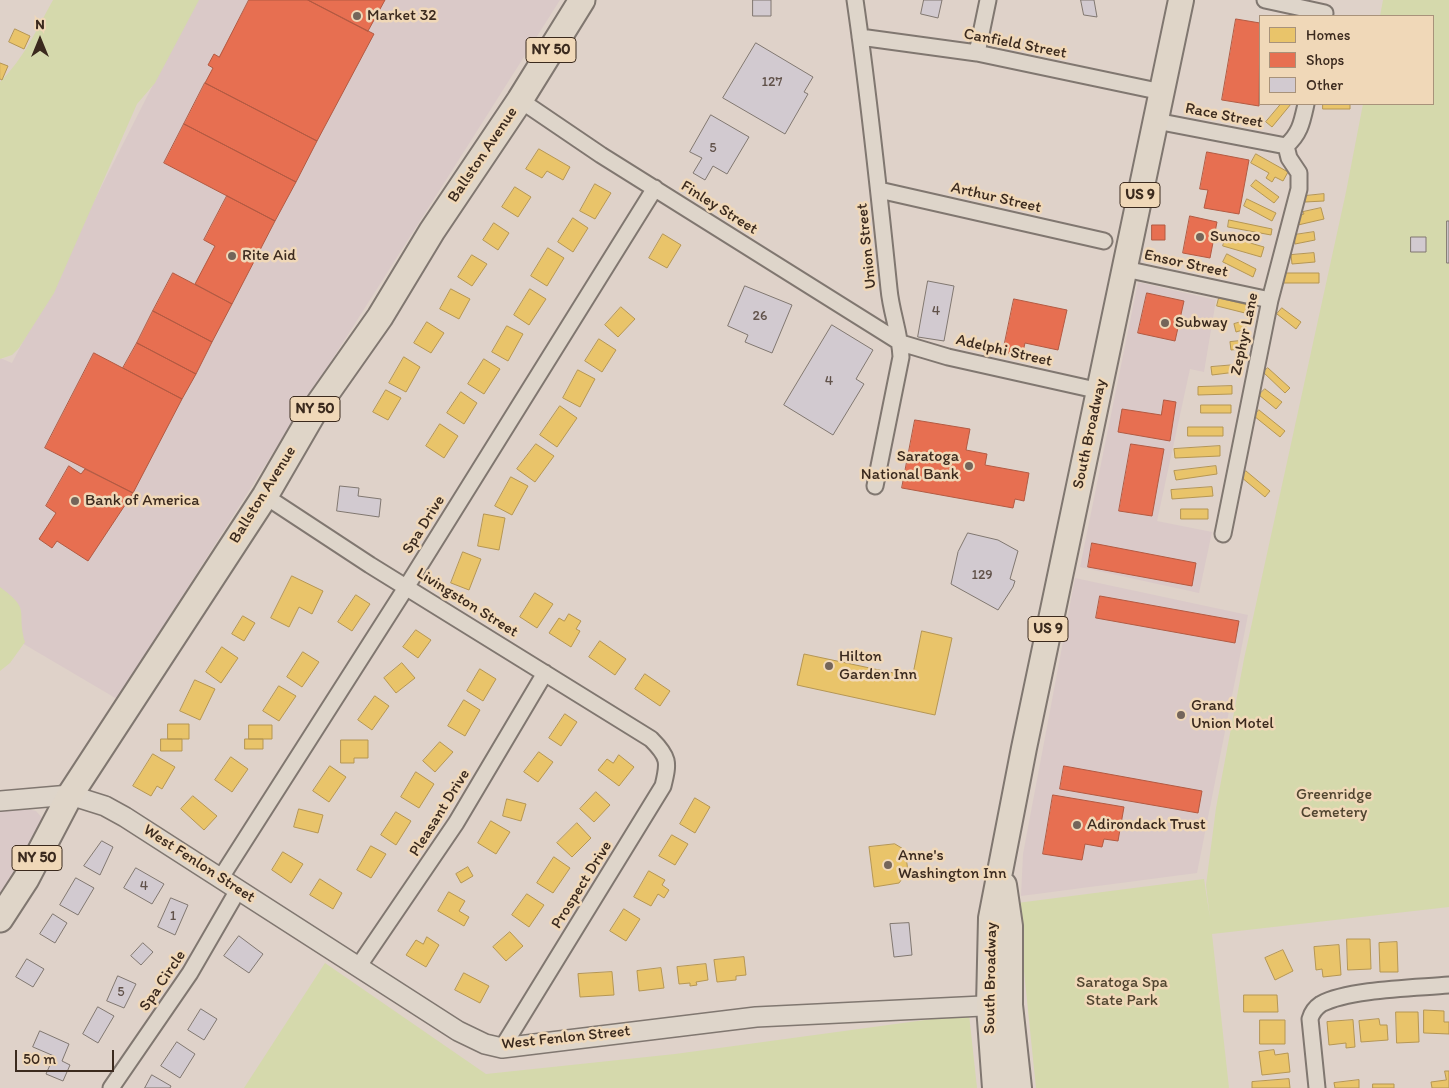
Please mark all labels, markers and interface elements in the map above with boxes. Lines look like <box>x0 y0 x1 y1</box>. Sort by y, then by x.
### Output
place label: Market 32 <box>367 6 437 26</box>
marker: Market 32 <box>351 10 363 22</box>
north arrow <box>15 15 65 65</box>
legend <box>1259 15 1434 105</box>
text: N <box>35 16 45 33</box>
street label: Canfield Street <box>962 25 1068 63</box>
text: Homes <box>1306 26 1350 44</box>
road number: NY 50 <box>526 38 576 62</box>
text: Shops <box>1306 51 1344 69</box>
house number: 127 <box>762 74 782 90</box>
text: Other <box>1306 76 1343 94</box>
street label: Race Street <box>1183 99 1265 133</box>
street label: Ballston Avenue <box>444 104 522 206</box>
house number: 5 <box>709 140 717 156</box>
street label: Finley Street <box>677 177 761 239</box>
street label: Arthur Street <box>949 178 1043 218</box>
road number: US 9 <box>1120 182 1160 208</box>
street label: Union Street <box>853 202 881 290</box>
place label: Sunoco <box>1210 227 1260 247</box>
marker: Sunoco <box>1194 231 1206 243</box>
place label: Rite Aid <box>242 246 296 266</box>
street label: Ensor Street <box>1142 246 1230 282</box>
marker: Rite Aid <box>226 250 238 262</box>
street label: Zephyr Lane <box>1227 291 1263 377</box>
house number: 4 <box>932 303 940 319</box>
house number: 26 <box>753 308 767 324</box>
place label: Subway <box>1175 313 1227 333</box>
marker: Subway <box>1159 317 1171 329</box>
street label: Adelphi Street <box>954 331 1054 371</box>
house number: 4 <box>825 373 833 389</box>
street label: South Broadway <box>1069 377 1111 491</box>
road number: NY 50 <box>290 396 340 422</box>
street label: Ballston Avenue <box>225 443 301 547</box>
place label: Saratoga National Bank <box>861 447 959 485</box>
marker: Saratoga National Bank <box>963 460 975 472</box>
place label: Bank of America <box>85 491 200 511</box>
street label: Spa Drive <box>399 492 449 558</box>
marker: Bank of America <box>69 495 81 507</box>
street label: Livingston Street <box>412 564 522 642</box>
house number: 129 <box>971 567 993 583</box>
road number: US 9 <box>1028 616 1068 642</box>
place label: Hilton Garden Inn <box>839 647 917 685</box>
marker: Hilton Garden Inn <box>823 660 835 672</box>
place label: Grand Union Motel <box>1191 696 1274 734</box>
marker: Grand Union Motel <box>1175 709 1187 721</box>
street label: Pleasant Drive <box>406 766 474 860</box>
park label: Greenridge Cemetery <box>1296 785 1372 823</box>
place label: Adirondack Trust <box>1087 815 1206 835</box>
marker: Adirondack Trust <box>1071 819 1083 831</box>
street label: West Fenlon Street <box>139 821 259 907</box>
street label: Prospect Drive <box>547 838 617 932</box>
road number: NY 50 <box>12 846 62 870</box>
place label: Anne's Washington Inn <box>898 846 1006 884</box>
marker: Anne's Washington Inn <box>882 859 894 871</box>
house number: 4 <box>140 878 148 894</box>
house number: 1 <box>170 908 176 924</box>
street label: South Broadway <box>980 922 1002 1034</box>
street label: Spa Circle <box>136 947 190 1015</box>
park label: Saratoga Spa State Park <box>1076 973 1168 1011</box>
house number: 5 <box>117 984 125 1000</box>
street label: West Fenlon Street <box>501 1022 631 1054</box>
scale bar <box>18 1040 116 1072</box>
text: 50 m <box>23 1050 56 1068</box>

